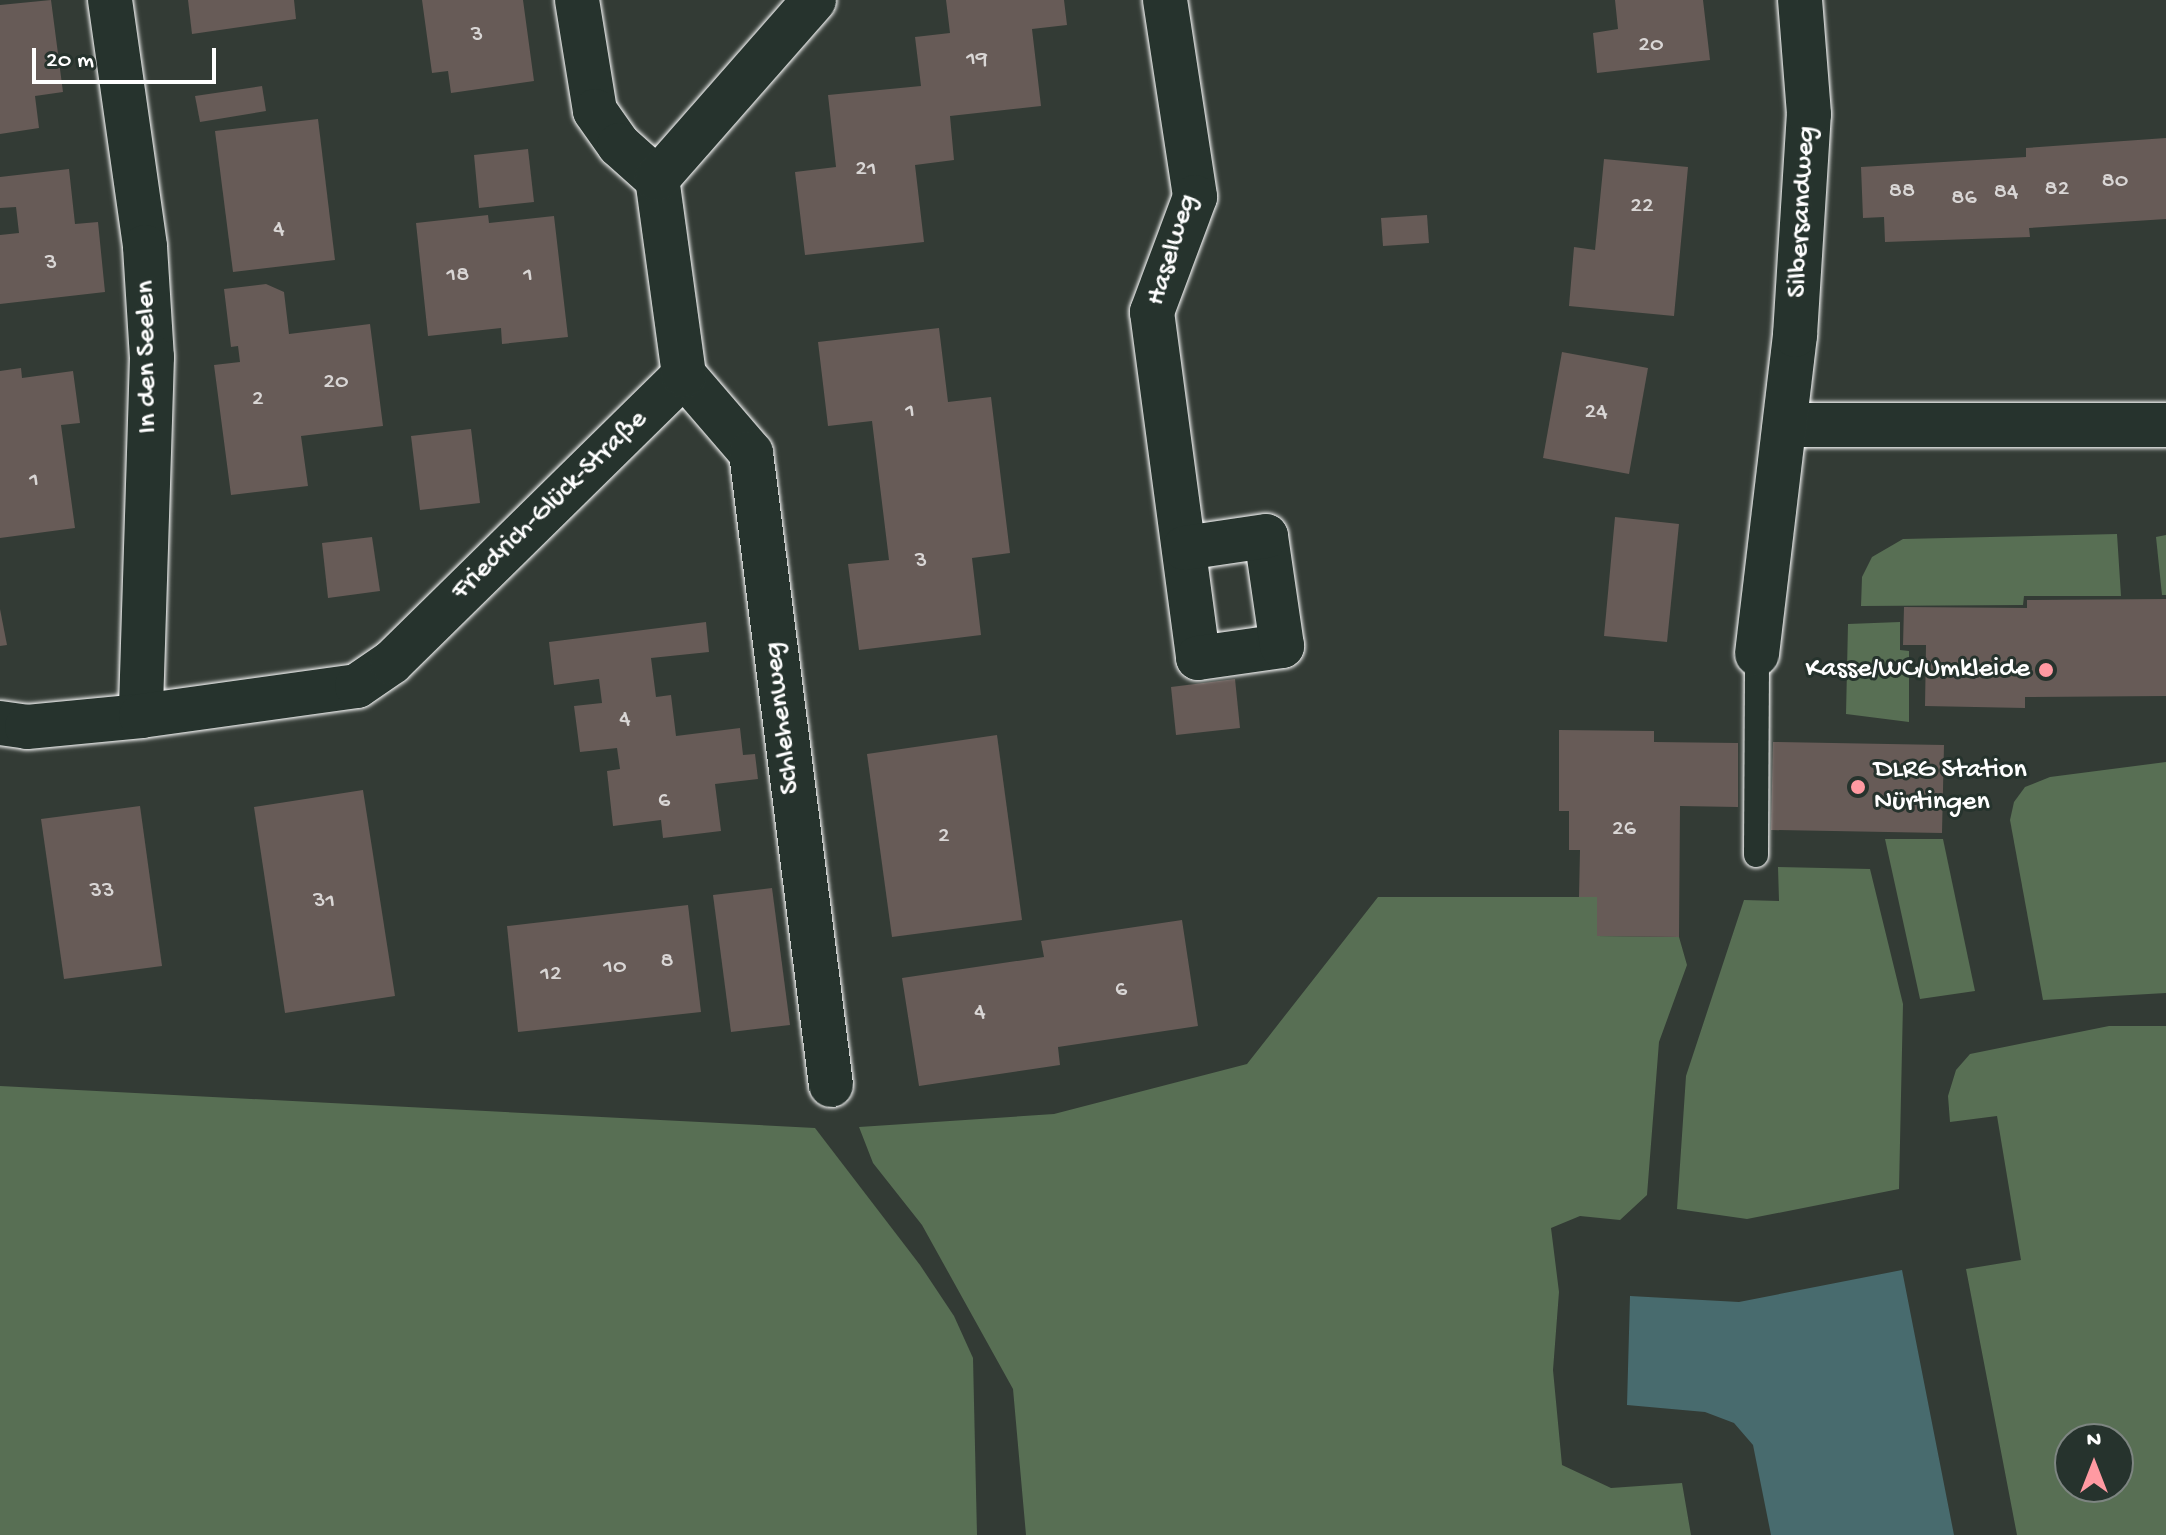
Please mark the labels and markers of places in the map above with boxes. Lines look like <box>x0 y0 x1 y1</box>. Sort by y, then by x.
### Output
place label: Kasse/WC/Umkleide <box>1805 653 2030 687</box>
marker: Kasse/WC/Umkleide <box>2037 661 2055 679</box>
place label: DLRG Station Nürtingen <box>1874 754 2027 820</box>
marker: DLRG Station Nürtingen <box>1849 778 1867 796</box>

